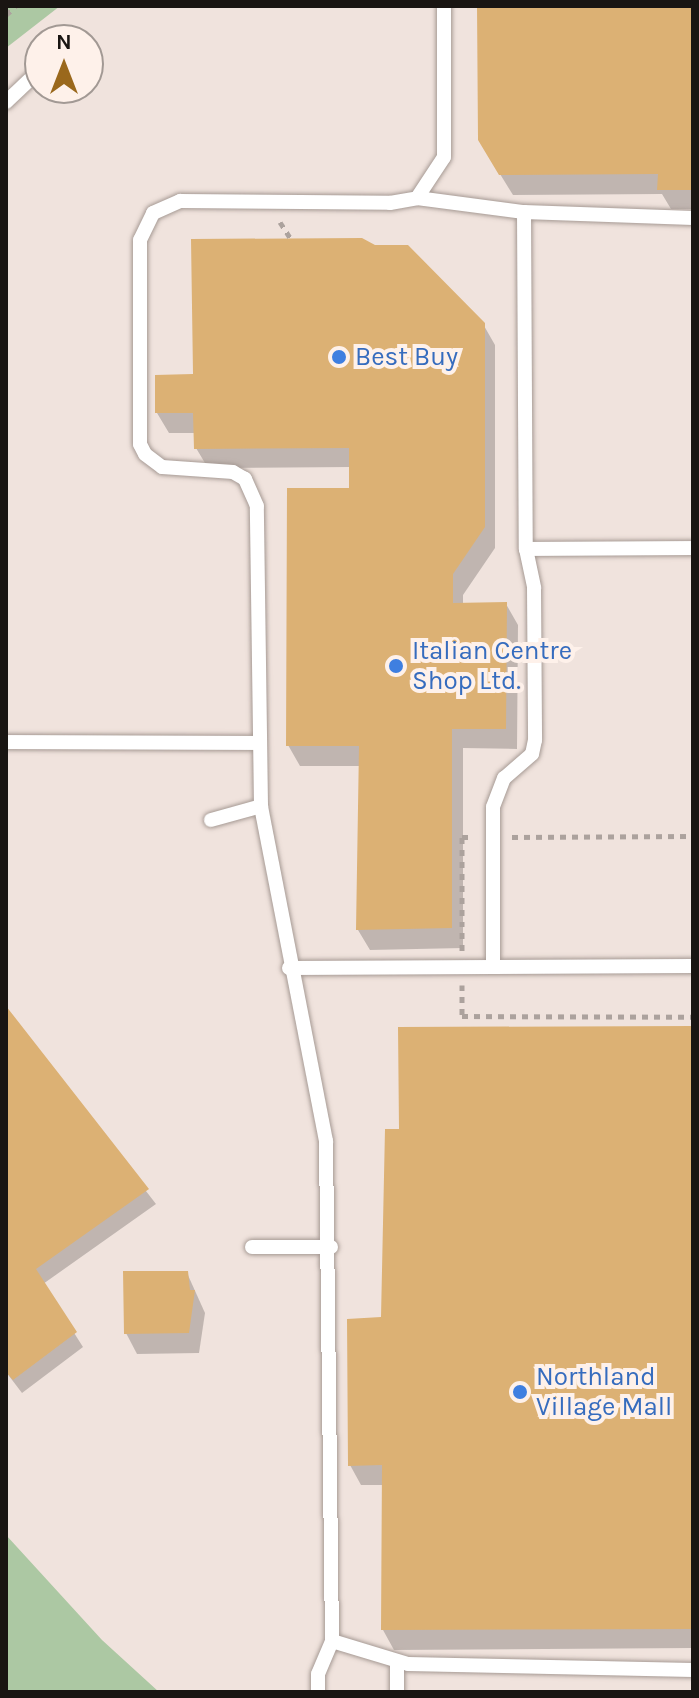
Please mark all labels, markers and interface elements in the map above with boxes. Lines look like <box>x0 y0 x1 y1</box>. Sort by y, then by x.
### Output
north arrow <box>24 24 104 104</box>
text: N <box>56 29 72 55</box>
place label: Best Buy <box>355 341 458 373</box>
marker: Best Buy <box>330 348 348 366</box>
place label: Italian Centre Shop Ltd. <box>412 635 572 696</box>
marker: Italian Centre Shop Ltd. <box>387 657 405 675</box>
place label: Northland Village Mall <box>536 1361 672 1422</box>
marker: Northland Village Mall <box>511 1383 529 1401</box>

